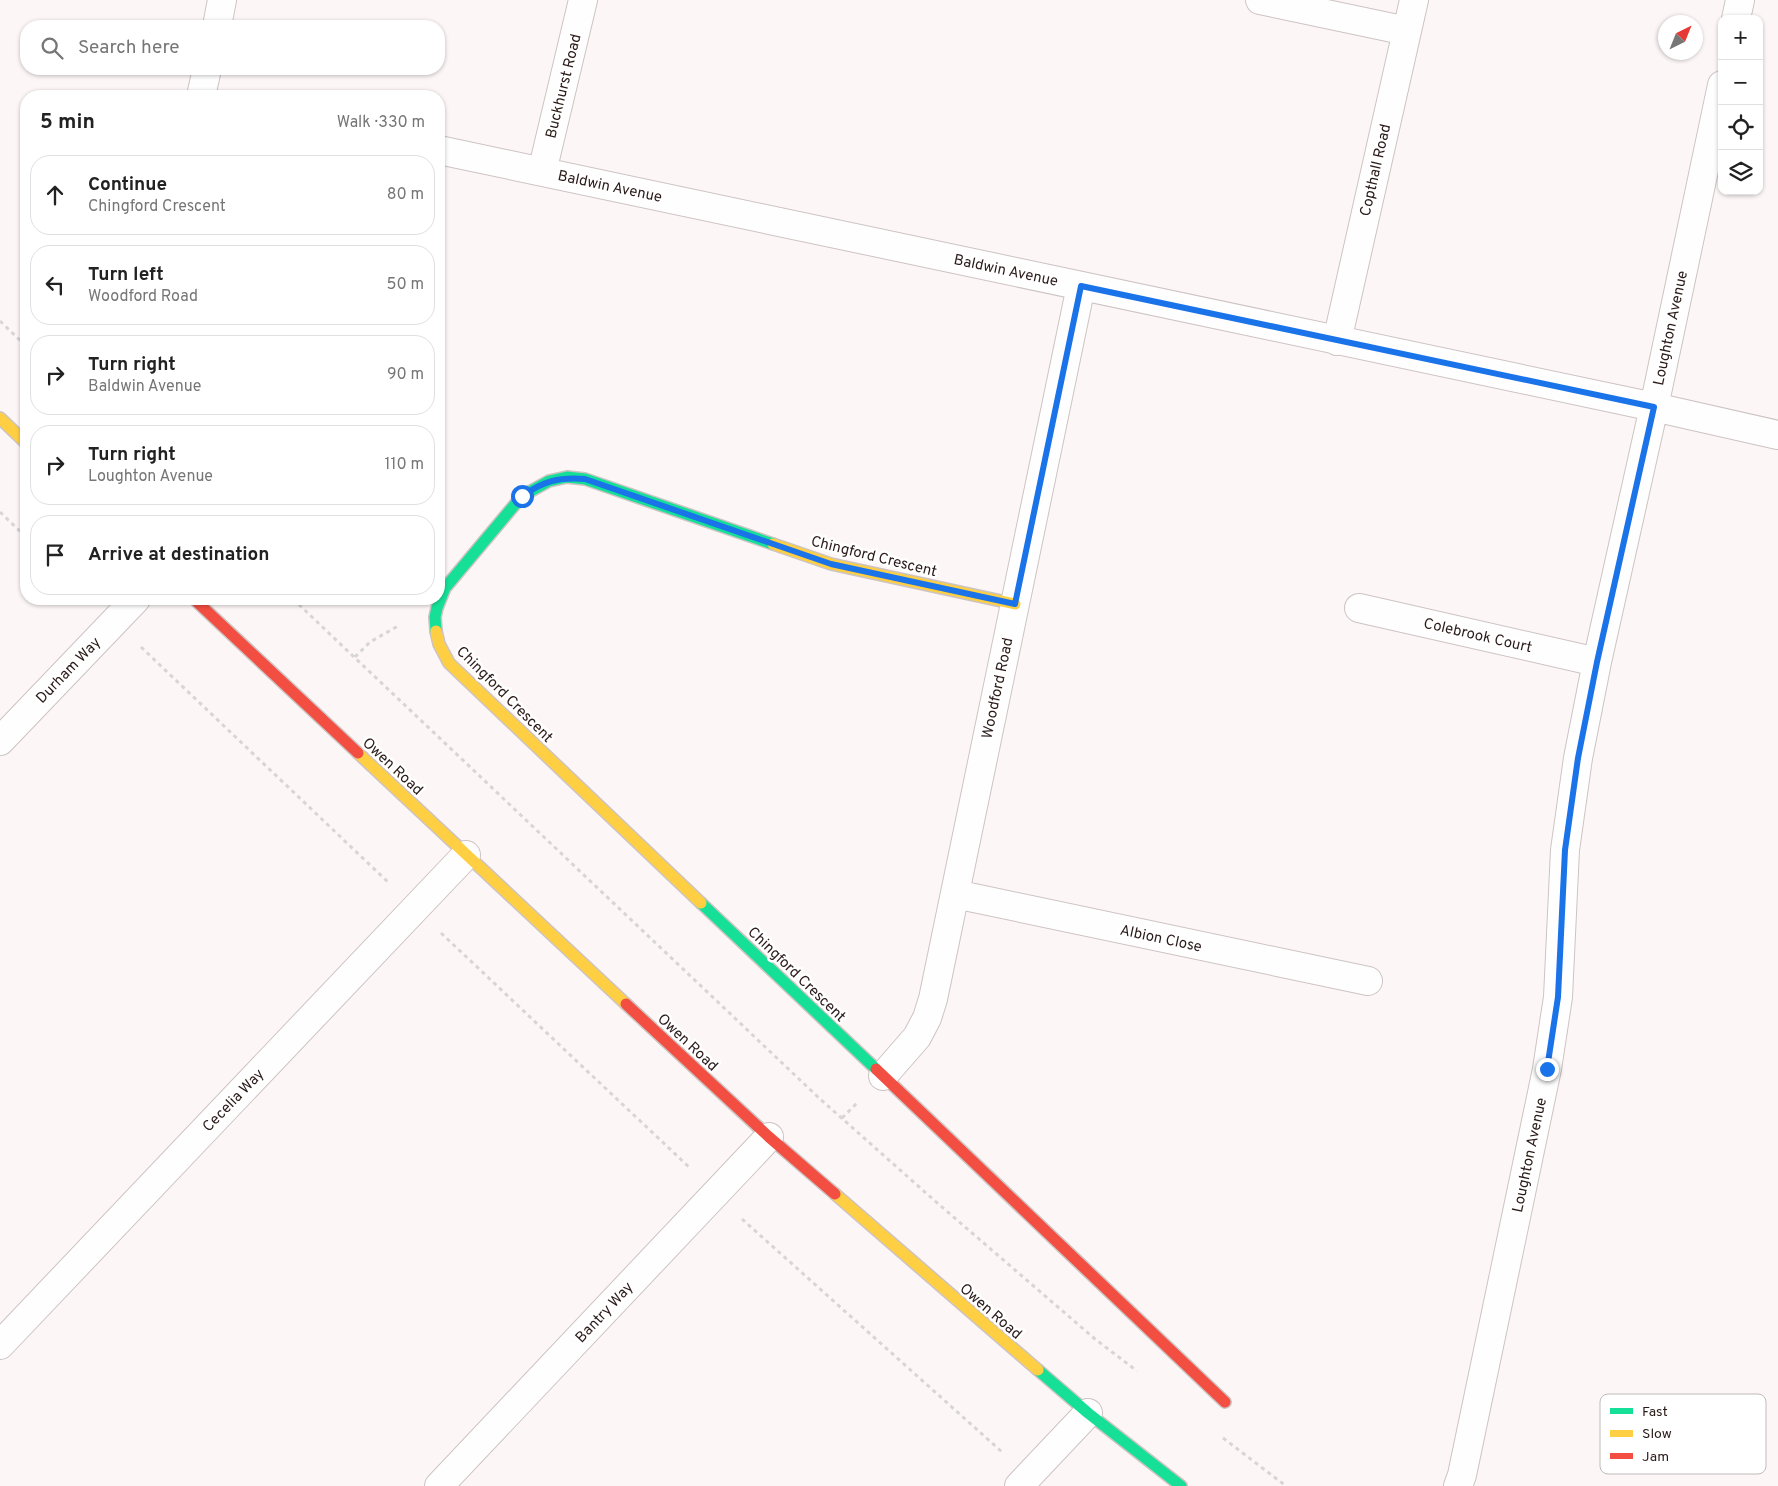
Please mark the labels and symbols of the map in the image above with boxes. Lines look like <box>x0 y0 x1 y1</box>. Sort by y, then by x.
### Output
north arrow <box>1658 15 1703 60</box>
street label: Buckhurst Road <box>542 32 587 141</box>
street label: Copthall Road <box>1357 122 1396 218</box>
street label: Baldwin Avenue <box>556 167 664 208</box>
street label: Baldwin Avenue <box>952 251 1060 292</box>
street label: Loughton Avenue <box>1650 269 1693 388</box>
route start <box>511 485 534 508</box>
street label: Chingford Crescent <box>809 533 939 582</box>
street label: Colebrook Court <box>1422 615 1534 658</box>
street label: Durham Way <box>33 634 106 708</box>
street label: Woodford Road <box>978 636 1018 741</box>
street label: Chingford Crescent <box>452 643 556 747</box>
street label: Owen Road <box>358 734 426 800</box>
street label: Albion Close <box>1118 922 1203 957</box>
street label: Chingford Crescent <box>743 923 849 1027</box>
street label: Owen Road <box>653 1010 721 1076</box>
route end <box>1536 1058 1559 1081</box>
street label: Cecelia Way <box>199 1065 269 1137</box>
street label: Loughton Avenue <box>1509 1096 1552 1215</box>
street label: Bantry Way <box>572 1279 638 1347</box>
street label: Owen Road <box>955 1280 1025 1344</box>
legend <box>1600 1394 1766 1474</box>
text: Fast <box>1642 1404 1668 1421</box>
text: Slow <box>1642 1426 1672 1443</box>
text: Jam <box>1642 1449 1669 1466</box>

